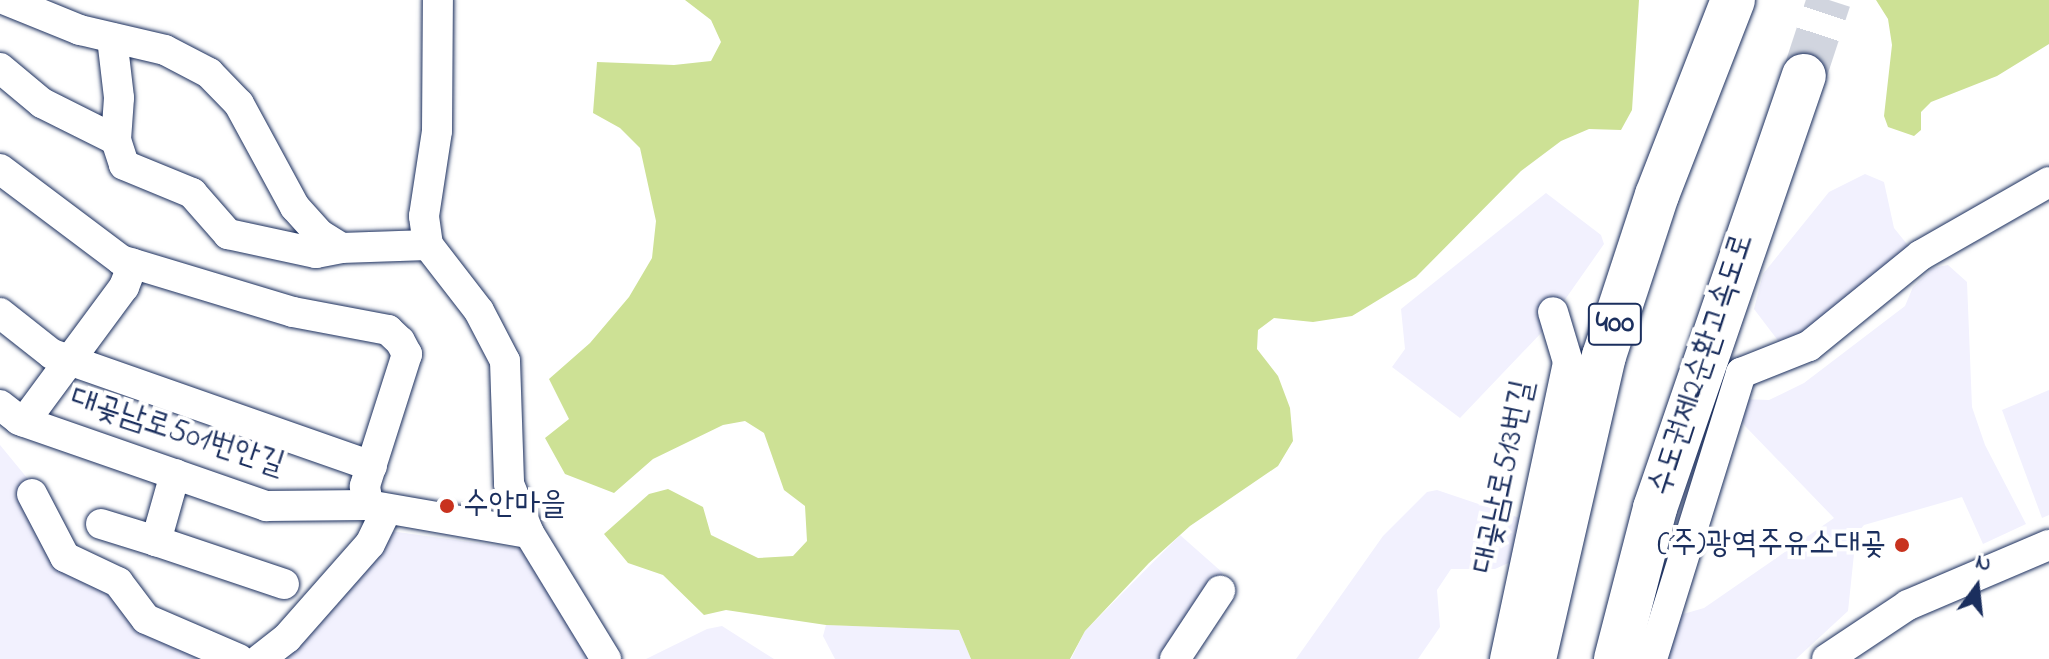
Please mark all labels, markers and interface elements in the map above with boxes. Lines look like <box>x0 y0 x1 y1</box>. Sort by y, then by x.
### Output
street label: 수도권제2순환고속도로 <box>1642 229 1764 501</box>
road number: 400 <box>1587 298 1643 350</box>
street label: 대곶남로513번길 <box>1466 377 1544 577</box>
street label: 대곶남로501번안길 <box>65 380 289 486</box>
place label: 수안마을 <box>463 487 566 525</box>
marker: 수안마을 <box>438 497 456 515</box>
place label: (주)광역주유소대곶 <box>1657 526 1886 564</box>
marker: (주)광역주유소대곶 <box>1893 536 1911 554</box>
text: N <box>1972 546 1995 581</box>
north arrow <box>1937 547 2017 627</box>

